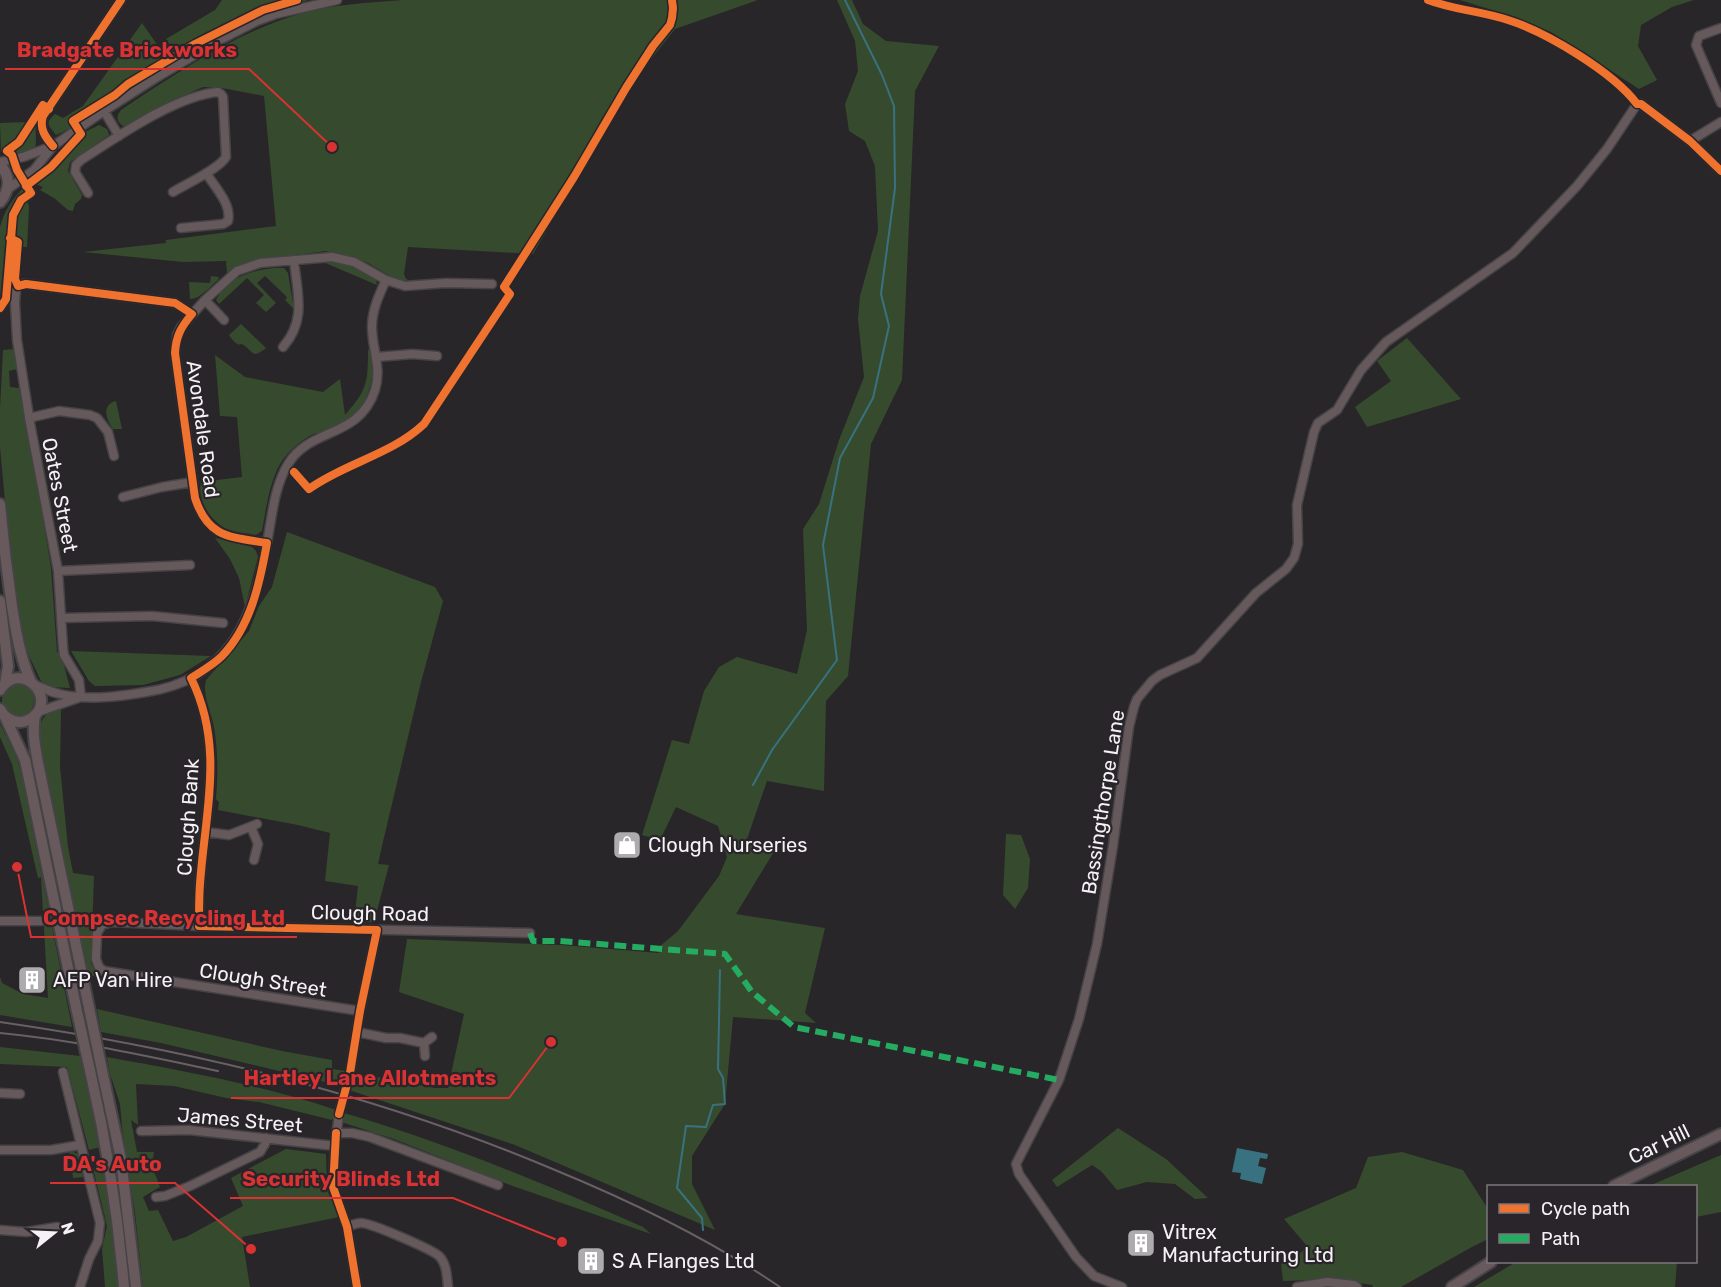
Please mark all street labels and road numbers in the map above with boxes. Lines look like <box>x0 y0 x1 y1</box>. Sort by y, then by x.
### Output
street label: Avondale Road <box>181 359 225 499</box>
street label: Oates Street <box>37 436 83 555</box>
street label: Bassingthorpe Lane <box>1077 708 1129 896</box>
street label: Clough Bank <box>172 757 204 876</box>
street label: Clough Road <box>311 900 429 926</box>
street label: Clough Street <box>198 958 329 1002</box>
street label: James Street <box>176 1103 304 1137</box>
street label: Car Hill <box>1624 1119 1694 1169</box>

